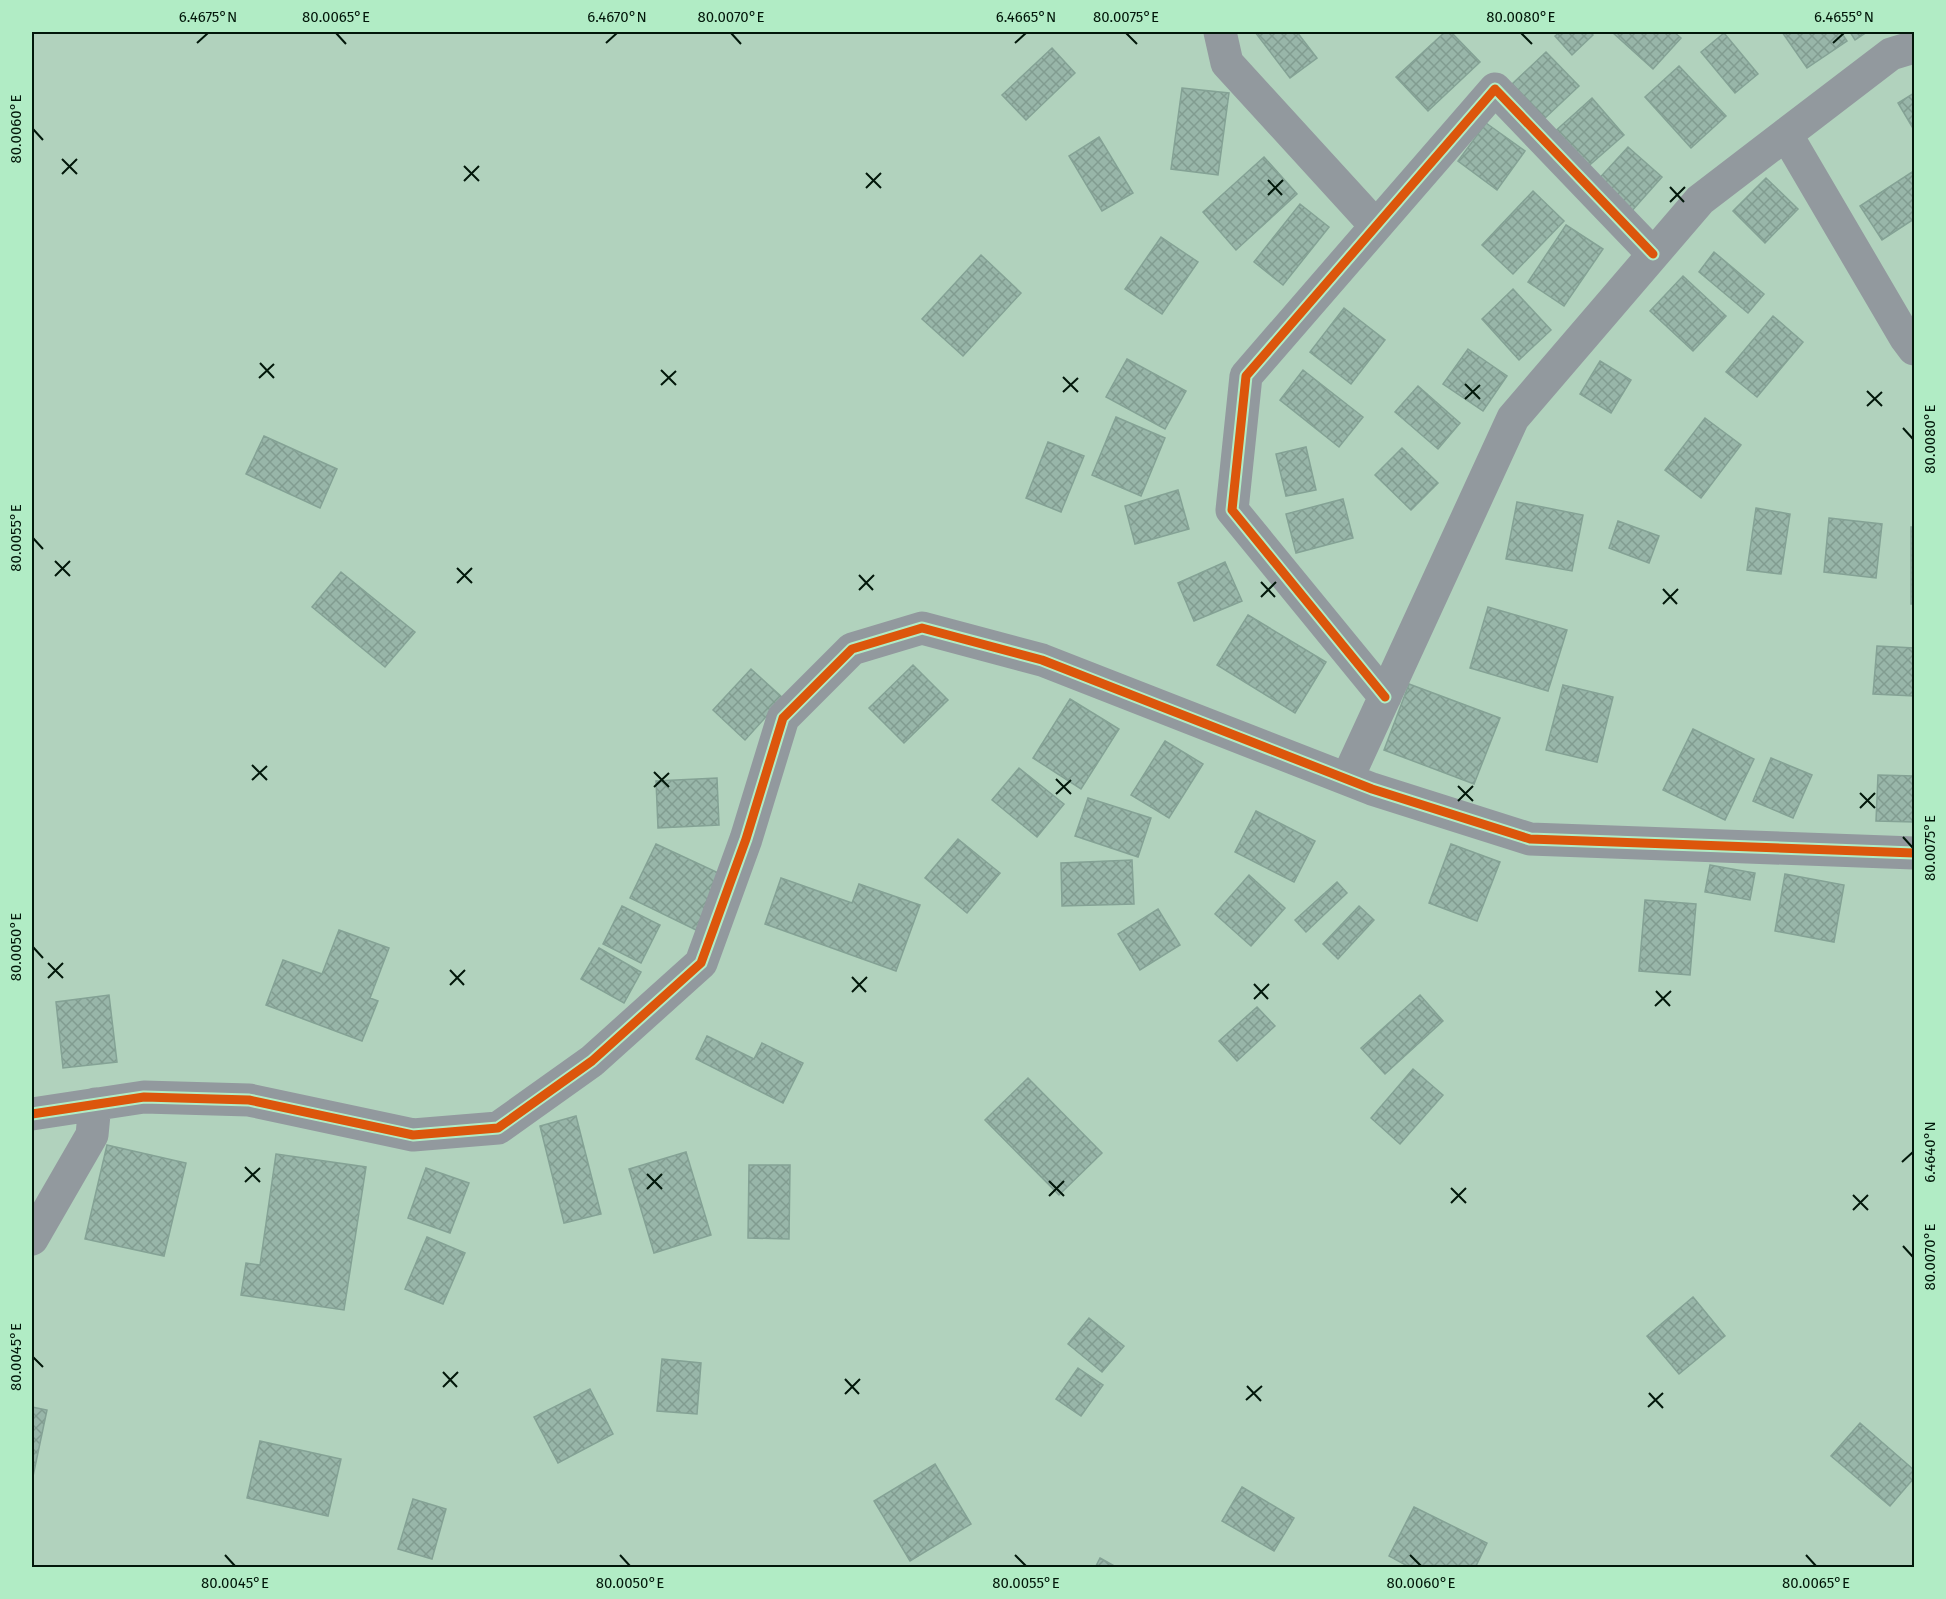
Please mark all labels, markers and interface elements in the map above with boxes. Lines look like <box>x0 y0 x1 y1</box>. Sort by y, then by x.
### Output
text: 6.4675°N <box>179 8 237 26</box>
text: 80.0065°E <box>302 8 370 26</box>
text: 6.4670°N <box>587 8 647 26</box>
text: 80.0070°E <box>697 8 765 26</box>
text: 6.4665°N <box>996 8 1056 26</box>
text: 80.0075°E <box>1093 8 1159 26</box>
text: 80.0080°E <box>1486 8 1556 26</box>
text: 6.4655°N <box>1814 8 1874 26</box>
text: 80.0060°E <box>7 94 25 164</box>
text: 80.0080°E <box>1921 404 1939 474</box>
text: 80.0055°E <box>7 504 25 572</box>
text: 80.0075°E <box>1921 815 1939 881</box>
text: 80.0050°E <box>7 913 25 981</box>
text: 6.4640°N <box>1921 1121 1939 1183</box>
text: 80.0070°E <box>1921 1223 1939 1291</box>
text: 80.0045°E <box>7 1323 25 1391</box>
text: 80.0045°E <box>201 1574 269 1592</box>
text: 80.0050°E <box>596 1574 664 1592</box>
text: 80.0055°E <box>992 1574 1060 1592</box>
text: 80.0060°E <box>1386 1574 1456 1592</box>
text: 80.0065°E <box>1782 1574 1850 1592</box>

